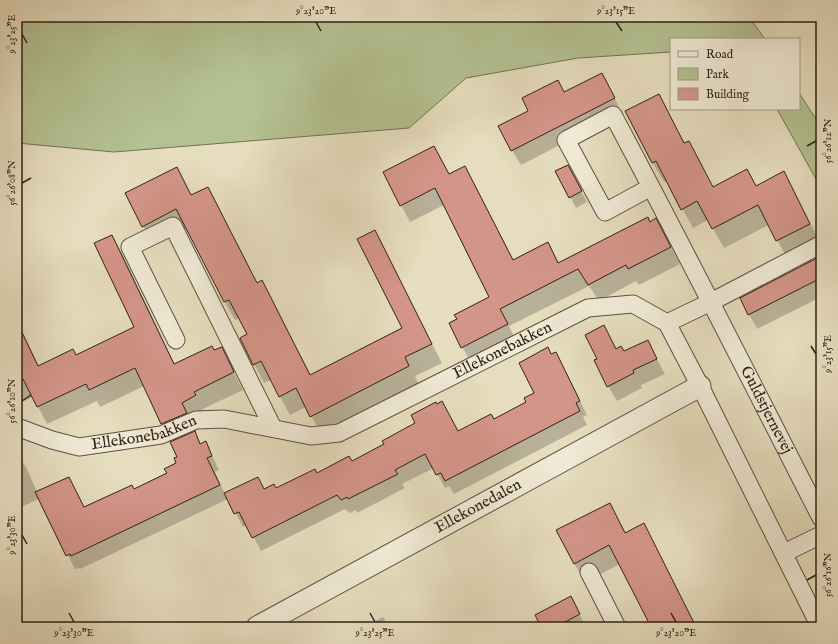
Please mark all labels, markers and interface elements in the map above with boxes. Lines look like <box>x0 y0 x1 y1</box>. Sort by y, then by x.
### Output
text: 9°23'20"E <box>295 5 336 18</box>
text: 9°23'15"E <box>596 5 635 18</box>
text: 9°23'25"E <box>6 14 19 54</box>
legend <box>670 38 800 110</box>
text: Road <box>706 47 734 62</box>
text: Park <box>706 67 729 82</box>
text: Building <box>706 87 750 102</box>
text: 56°26'12"N <box>822 118 835 163</box>
text: 56°26'08"N <box>6 160 19 206</box>
street label: Ellekonebakken <box>450 317 556 384</box>
text: 9°23'15"E <box>822 335 835 374</box>
street label: Guldstjernevej <box>735 363 797 457</box>
text: 56°26'10"N <box>6 378 19 423</box>
street label: Ellekonebakken <box>90 411 200 455</box>
street label: Ellekonedalen <box>432 475 526 538</box>
text: 9°23'30"E <box>6 515 19 556</box>
text: 56°26'16"N <box>822 553 835 597</box>
text: 9°23'30"E <box>53 627 94 640</box>
text: 9°23'25"E <box>355 627 395 640</box>
text: 9°23'20"E <box>655 627 696 640</box>

